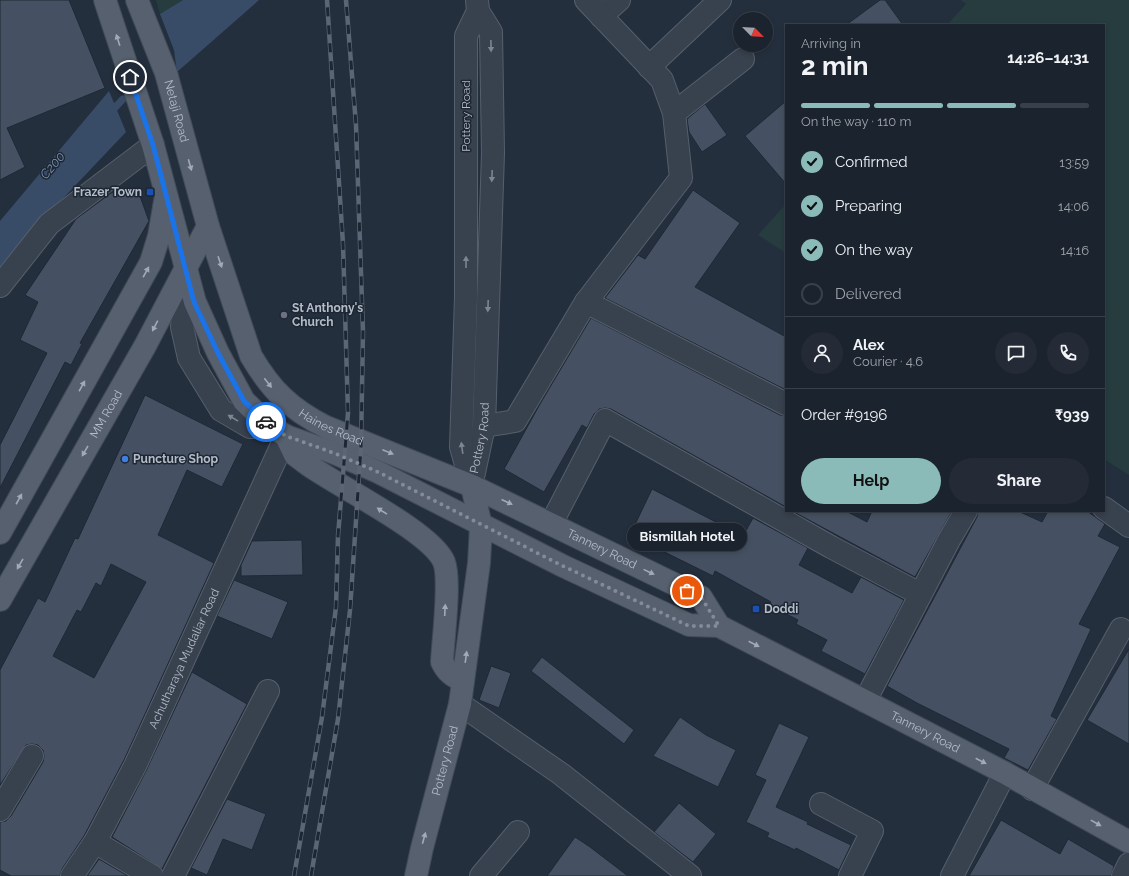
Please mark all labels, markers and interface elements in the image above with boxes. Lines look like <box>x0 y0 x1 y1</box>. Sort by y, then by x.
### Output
north arrow <box>733 12 773 52</box>
map controls <box>733 12 773 52</box>
one-way arrow <box>115 34 121 46</box>
text: Arriving in <box>801 36 861 51</box>
one-way arrow <box>488 40 494 53</box>
text: 14:26–14:31 <box>1007 49 1089 67</box>
text: 2 min <box>801 51 868 81</box>
pin <box>113 60 147 94</box>
icon: home <box>119 66 141 88</box>
street label: Netaji Road <box>161 78 192 144</box>
street label: Pottery Road <box>459 80 473 152</box>
text: On the way · 110 m <box>801 114 912 129</box>
water label: C200 <box>37 149 68 182</box>
icon: check <box>801 151 823 173</box>
text: Confirmed <box>835 153 908 171</box>
text: 13:59 <box>1059 155 1089 170</box>
one-way arrow <box>187 159 193 171</box>
one-way arrow <box>489 170 495 183</box>
place label: Frazer Town <box>73 185 142 199</box>
marker: Frazer Town <box>145 187 155 197</box>
icon: check <box>801 195 823 217</box>
text: Preparing <box>835 197 902 215</box>
text: 14:06 <box>1058 199 1089 214</box>
icon: check <box>801 239 823 261</box>
text: On the way <box>835 241 913 259</box>
text: 14:16 <box>1060 243 1089 258</box>
one-way arrow <box>463 255 469 268</box>
one-way arrow <box>218 257 224 269</box>
one-way arrow <box>142 266 149 278</box>
text: Delivered <box>835 285 902 303</box>
one-way arrow <box>485 300 491 313</box>
place label: St Anthony's Church <box>292 301 363 329</box>
marker: St Anthony's Church <box>279 310 289 320</box>
one-way arrow <box>152 320 158 332</box>
button: person <box>801 332 843 374</box>
button: chat <box>995 332 1037 374</box>
button: phone <box>1047 332 1089 374</box>
text: Alex <box>853 336 884 354</box>
text: Courier · 4.6 <box>853 354 923 369</box>
one-way arrow <box>264 377 272 388</box>
one-way arrow <box>79 380 86 391</box>
street label: MM Road <box>87 388 125 441</box>
courier <box>246 402 286 442</box>
street label: Pottery Road <box>467 402 492 475</box>
street label: Haines Road <box>296 406 365 448</box>
text: Order #9196 <box>801 406 887 424</box>
text: ₹939 <box>1055 406 1089 424</box>
icon: car <box>255 411 277 433</box>
one-way arrow <box>228 414 238 422</box>
one-way arrow <box>459 442 465 454</box>
one-way arrow <box>81 445 88 457</box>
one-way arrow <box>382 449 394 455</box>
place label: Puncture Shop <box>133 452 218 466</box>
marker: Puncture Shop <box>120 454 130 464</box>
button: Help <box>801 458 941 504</box>
button: Share <box>949 458 1089 504</box>
one-way arrow <box>16 493 22 505</box>
one-way arrow <box>501 499 512 505</box>
one-way arrow <box>377 507 387 515</box>
callout: Bismillah Hotel <box>627 523 747 551</box>
street label: Tannery Road <box>565 526 639 572</box>
text: Bismillah Hotel <box>640 529 734 544</box>
one-way arrow <box>17 558 24 570</box>
one-way arrow <box>643 569 654 575</box>
pin <box>670 574 704 608</box>
icon: bag <box>676 580 698 602</box>
street label: Achutharaya Mudaliar Road <box>146 586 222 731</box>
place label: Doddi <box>764 602 798 616</box>
one-way arrow <box>442 603 448 616</box>
marker: Doddi <box>751 604 761 614</box>
one-way arrow <box>748 641 760 647</box>
one-way arrow <box>463 651 469 663</box>
street label: Tannery Road <box>888 708 962 756</box>
street label: Pottery Road <box>429 724 461 797</box>
one-way arrow <box>976 758 987 765</box>
one-way arrow <box>1090 820 1101 827</box>
one-way arrow <box>422 832 428 844</box>

